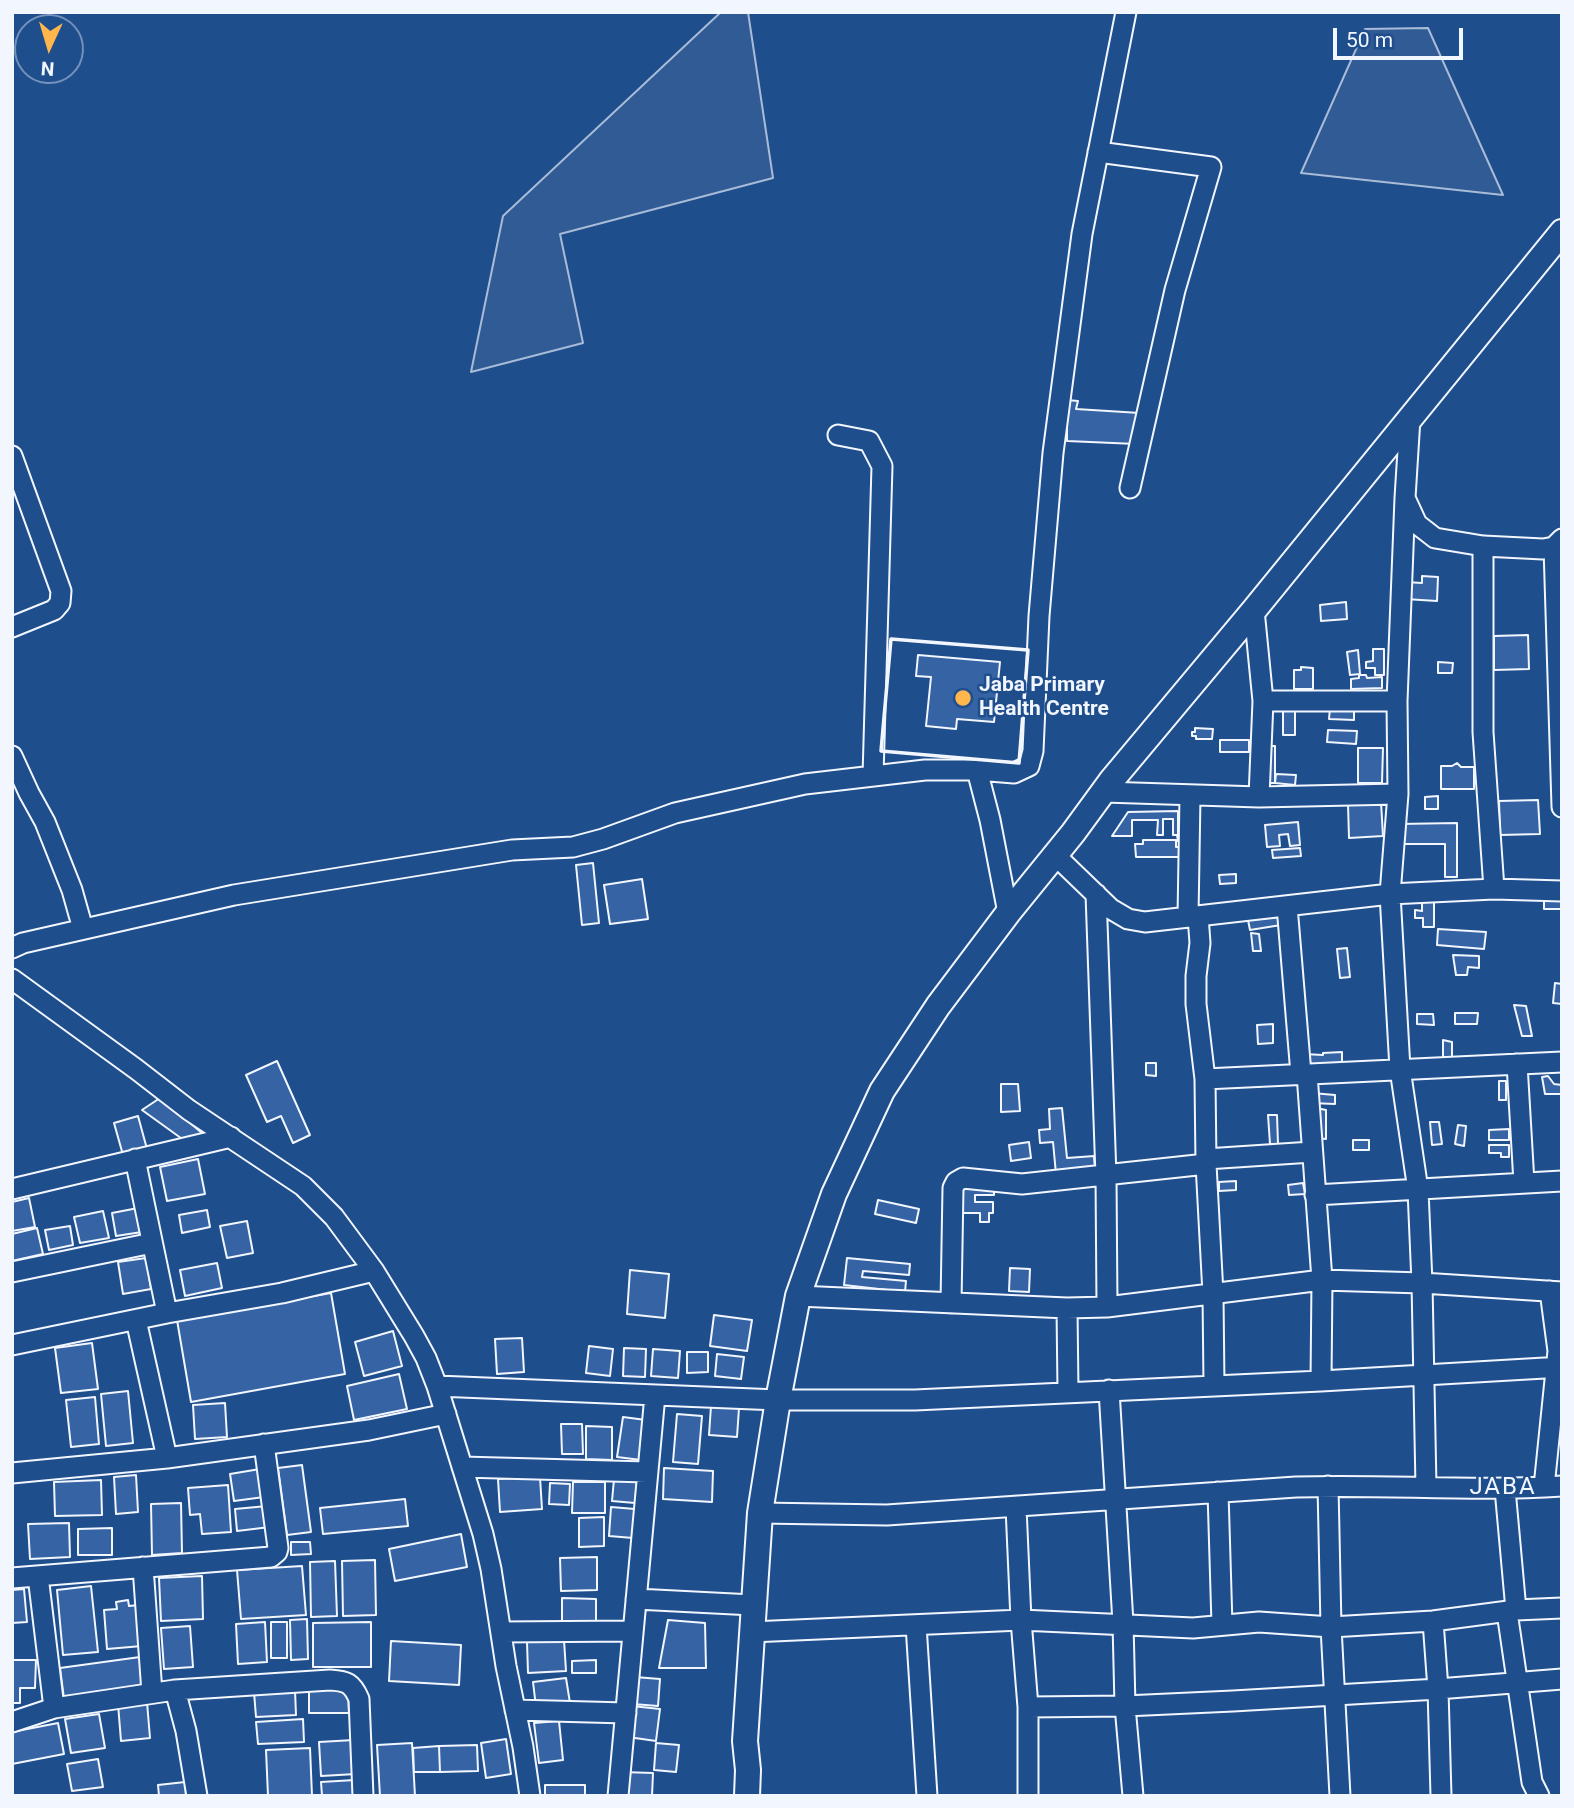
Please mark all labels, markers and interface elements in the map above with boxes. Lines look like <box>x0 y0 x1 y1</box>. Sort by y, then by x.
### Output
north arrow <box>14 14 84 84</box>
scale bar <box>1336 14 1466 58</box>
text: 50 m <box>1346 28 1393 52</box>
text: N <box>40 57 55 80</box>
place label: Jaba Primary Health Centre <box>979 673 1109 723</box>
marker: Jaba Primary Health Centre <box>953 688 973 708</box>
district label: JABA <box>1470 1474 1536 1502</box>

